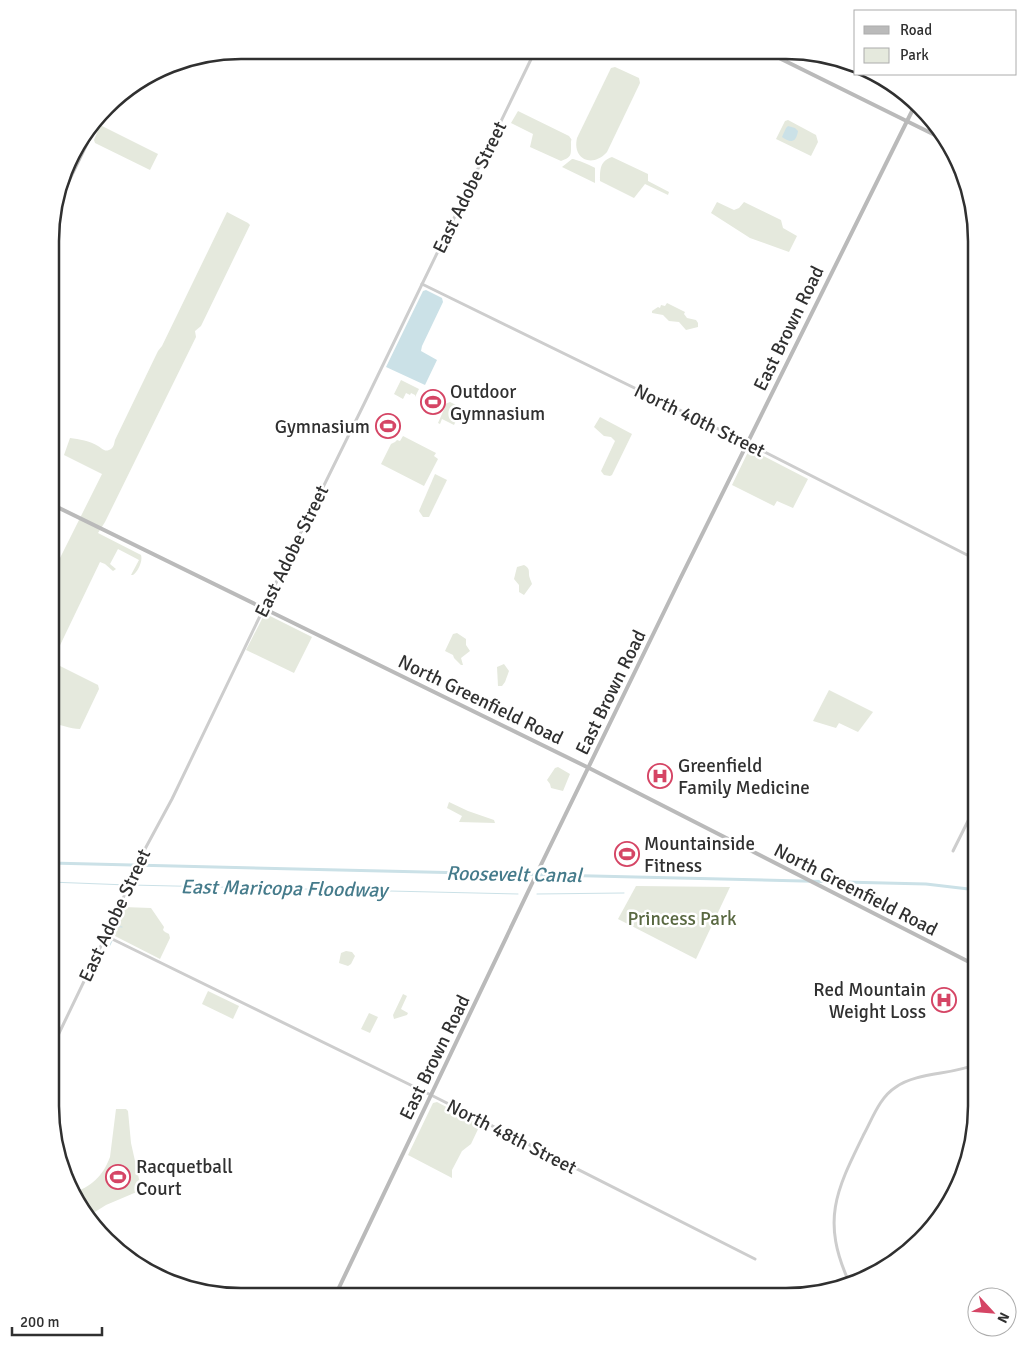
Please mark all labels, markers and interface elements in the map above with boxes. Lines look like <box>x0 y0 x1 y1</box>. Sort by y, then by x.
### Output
legend <box>854 10 1017 75</box>
text: Road <box>900 21 932 39</box>
text: Park <box>900 46 929 64</box>
street label: East Adobe Street <box>428 117 512 257</box>
street label: East Brown Road <box>748 262 829 395</box>
street label: North 40th Street <box>630 379 769 463</box>
place label: Outdoor Gymnasium <box>450 380 545 426</box>
sports icon: Outdoor Gymnasium <box>420 389 446 415</box>
sports icon: Gymnasium <box>375 413 401 439</box>
place label: Gymnasium <box>275 415 370 439</box>
street label: East Adobe Street <box>250 481 334 621</box>
street label: East Brown Road <box>570 626 651 759</box>
street label: North Greenfield Road <box>394 650 567 750</box>
place label: Greenfield Family Medicine <box>678 754 810 800</box>
hospital icon: Greenfield Family Medicine <box>647 763 673 789</box>
place label: Mountainside Fitness <box>644 832 755 878</box>
street label: North Greenfield Road <box>770 838 941 942</box>
sports icon: Mountainside Fitness <box>614 841 640 867</box>
street label: East Adobe Street <box>74 845 156 986</box>
water label: Roosevelt Canal <box>446 861 584 888</box>
water label: East Maricopa Floodway <box>180 874 390 903</box>
park label: Princess Park <box>628 907 737 931</box>
place label: Red Mountain Weight Loss <box>813 978 926 1024</box>
hospital icon: Red Mountain Weight Loss <box>931 987 957 1013</box>
street label: East Brown Road <box>394 991 475 1124</box>
street label: North 48th Street <box>443 1094 581 1180</box>
place label: Racquetball Court <box>136 1155 233 1201</box>
sports icon: Racquetball Court <box>105 1164 131 1190</box>
north arrow <box>967 1287 1017 1337</box>
scale bar <box>12 1304 102 1336</box>
text: N <box>993 1309 1013 1326</box>
text: 200 m <box>20 1313 60 1331</box>

